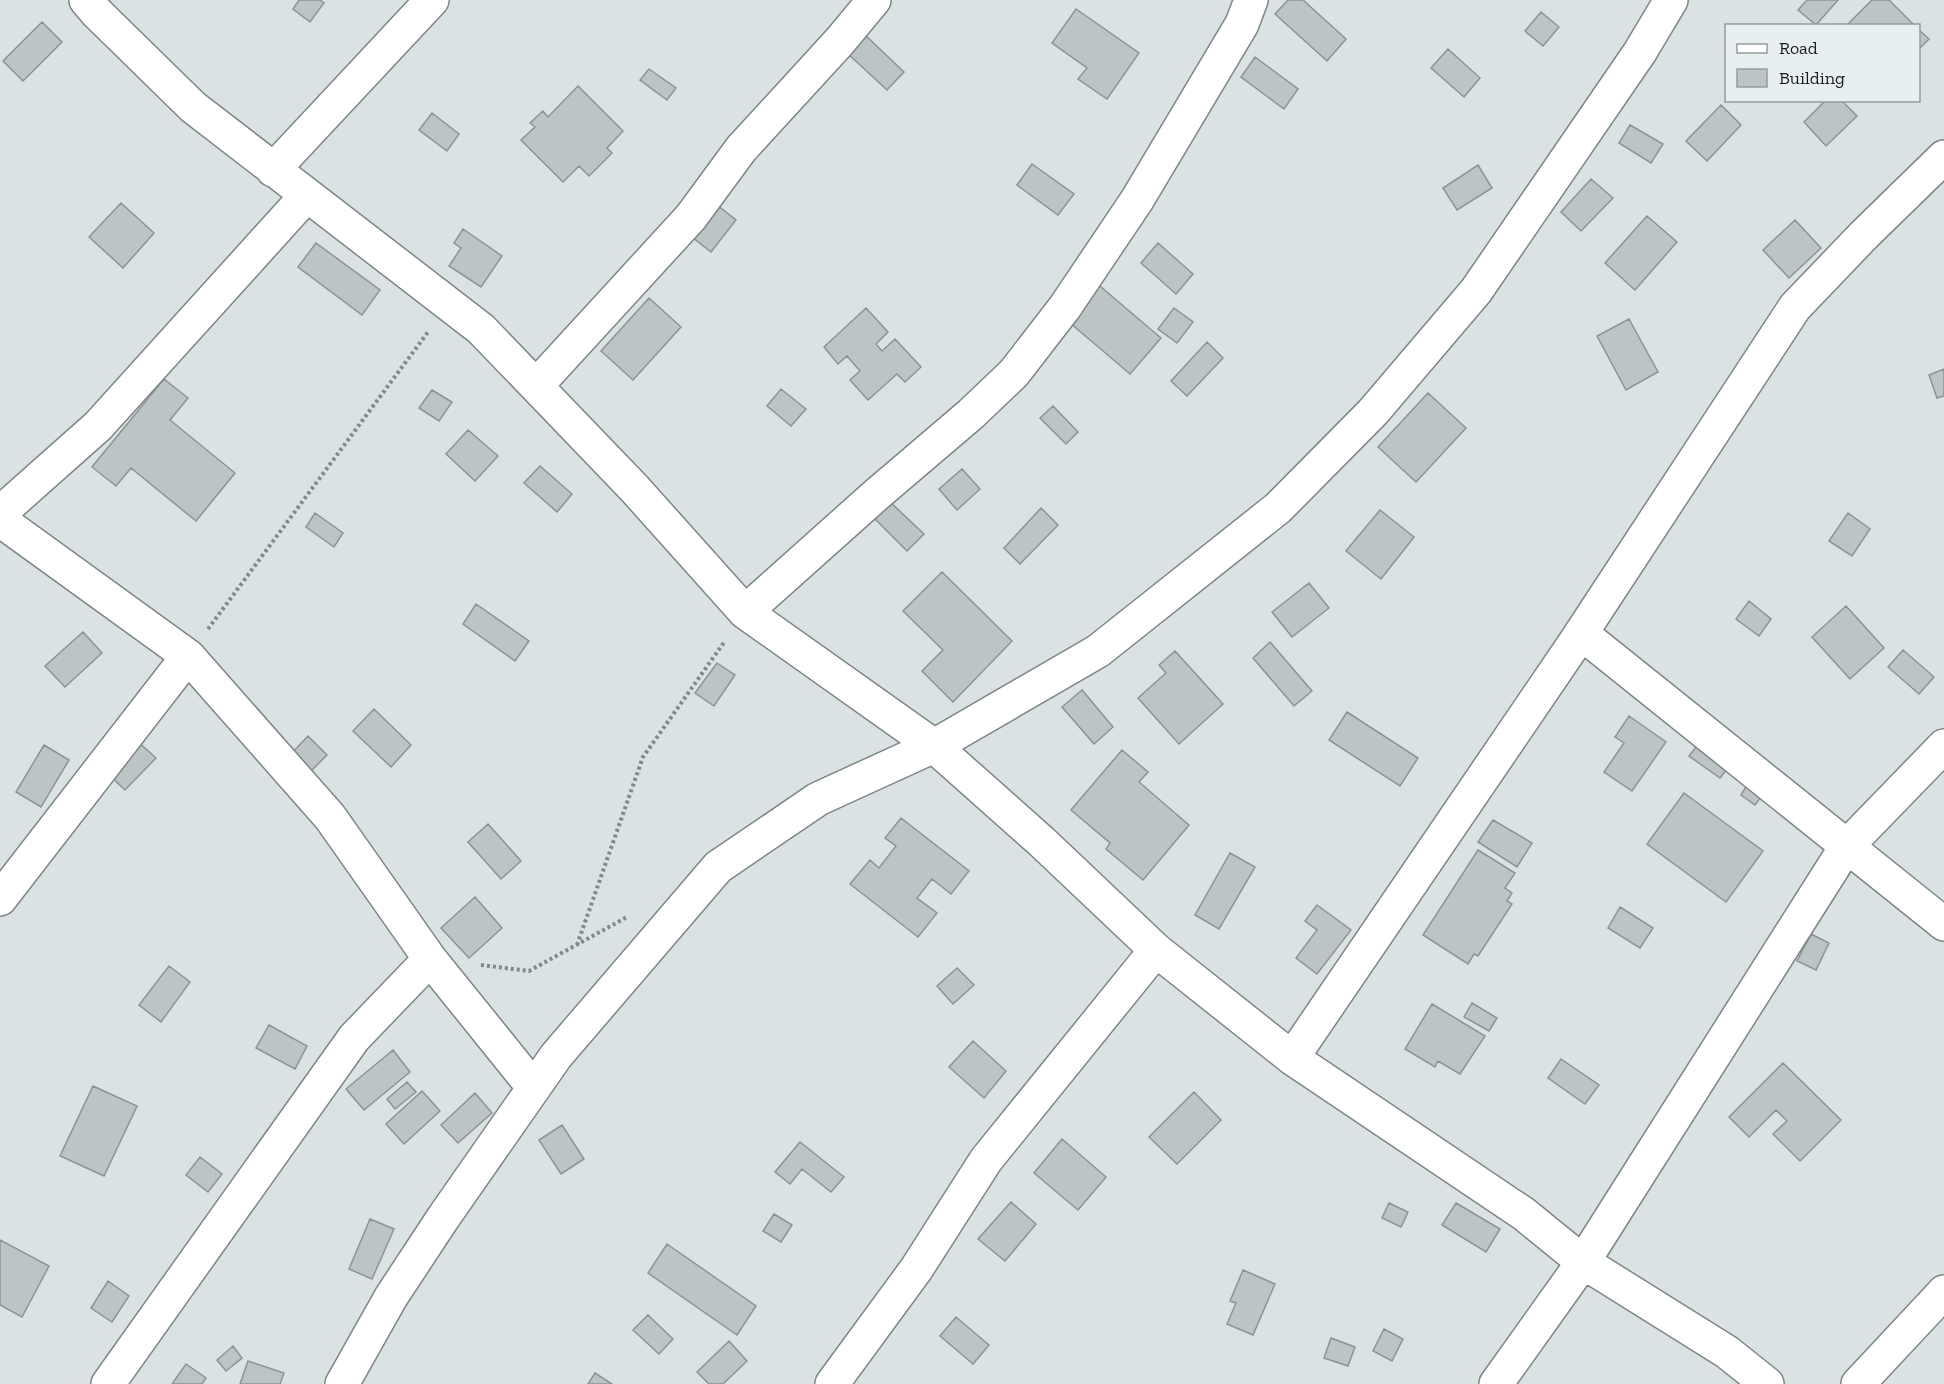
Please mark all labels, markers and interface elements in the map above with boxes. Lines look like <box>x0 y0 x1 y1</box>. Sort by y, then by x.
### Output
legend <box>1725 24 1920 102</box>
text: Road <box>1779 37 1818 59</box>
text: Building <box>1779 67 1845 89</box>

